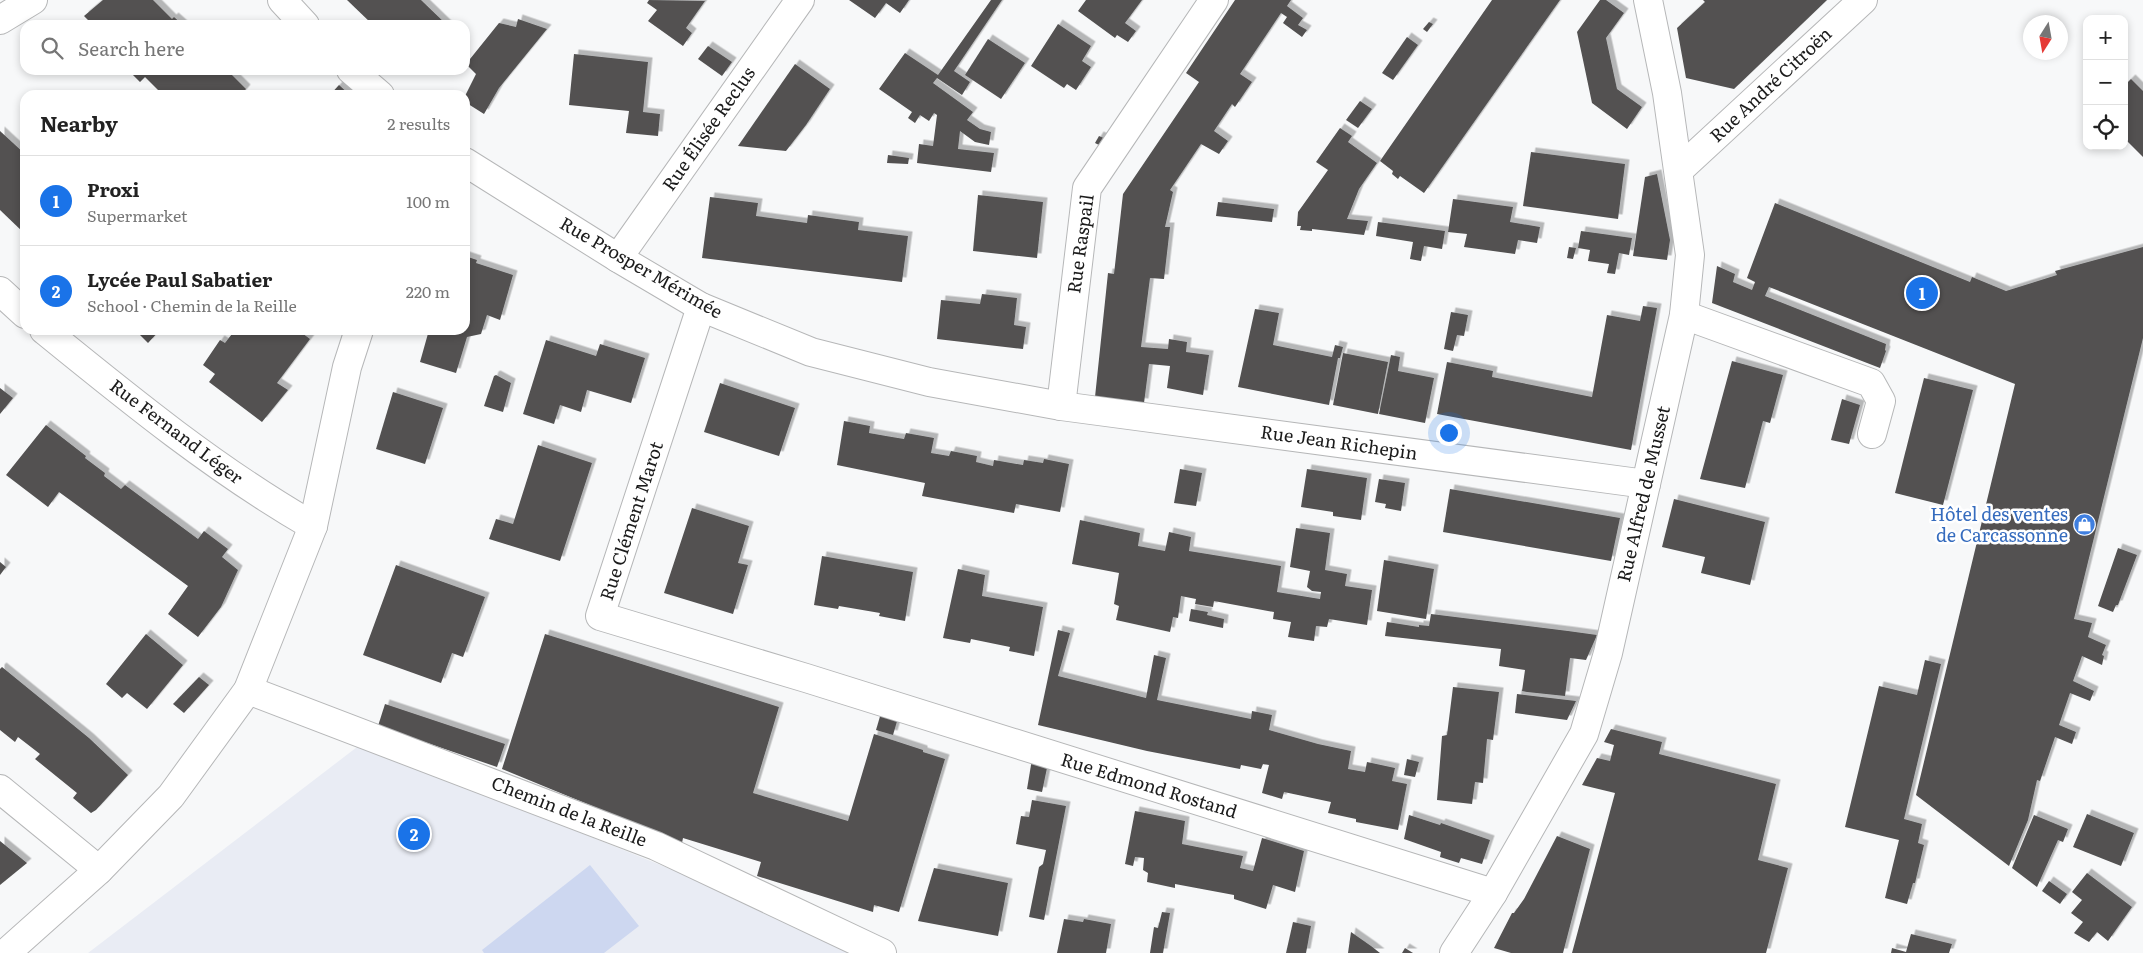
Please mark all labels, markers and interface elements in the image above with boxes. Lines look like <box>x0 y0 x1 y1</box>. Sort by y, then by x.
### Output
north arrow <box>2023 15 2068 60</box>
map controls <box>2083 15 2128 150</box>
button: + <box>2083 15 2128 60</box>
search box <box>20 20 470 75</box>
street label: Rue André Citroën <box>1703 20 1837 148</box>
icon: search <box>38 34 66 62</box>
text: Search here <box>78 34 185 62</box>
street label: Rue Élisée Reclus <box>655 60 761 196</box>
button: − <box>2083 60 2128 105</box>
button: locate <box>2083 105 2128 150</box>
text: Nearby <box>40 107 118 138</box>
text: 2 results <box>387 111 450 135</box>
text: Proxi <box>87 175 139 203</box>
text: 1 <box>53 189 59 213</box>
text: 100 m <box>406 189 450 213</box>
street label: Rue Raspail <box>1059 192 1100 295</box>
text: Supermarket <box>87 203 187 227</box>
street label: Rue Prosper Mérimée <box>555 209 728 324</box>
text: Lycée Paul Sabatier <box>87 265 272 293</box>
pin: 1 <box>1906 274 1938 312</box>
text: 2 <box>52 279 60 303</box>
text: 220 m <box>406 279 450 303</box>
text: School · Chemin de la Reille <box>87 293 297 317</box>
street label: Rue Fernand Léger <box>105 372 250 490</box>
street label: Rue Alfred de Musset <box>1609 402 1676 584</box>
street label: Rue Jean Richepin <box>1259 417 1419 466</box>
your location <box>1436 420 1462 446</box>
street label: Rue Clément Marot <box>592 437 669 604</box>
place label: Hôtel des ventes de Carcassonne <box>1930 500 2068 548</box>
shop icon: Hôtel des ventes de Carcassonne <box>2072 513 2096 537</box>
street label: Rue Edmond Rostand <box>1058 745 1241 824</box>
street label: Chemin de la Reille <box>488 769 651 853</box>
pin: 2 <box>398 815 430 853</box>

